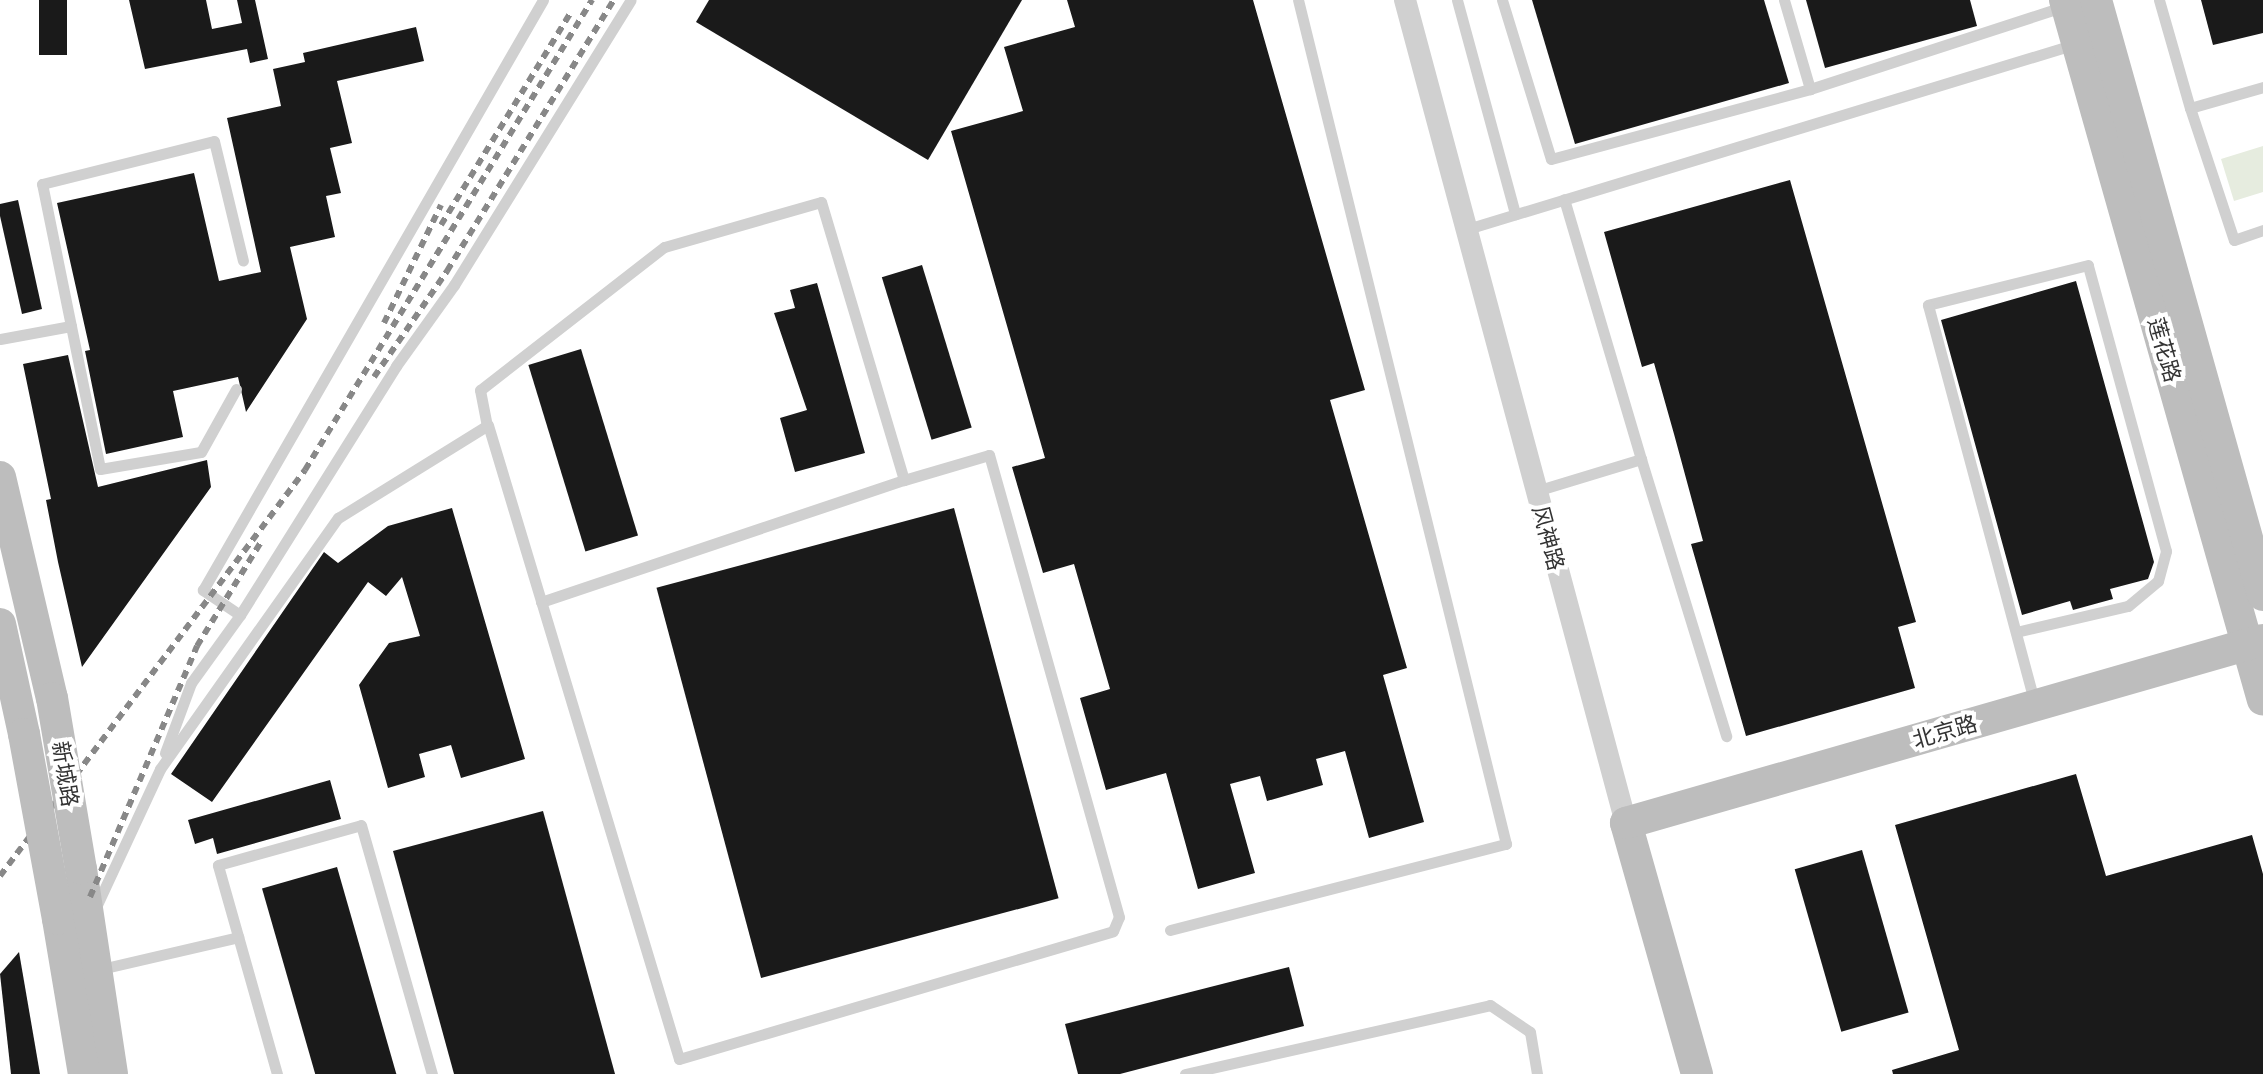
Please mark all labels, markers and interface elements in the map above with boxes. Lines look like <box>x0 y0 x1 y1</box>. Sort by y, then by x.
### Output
street label: 莲花路 <box>2142 315 2186 385</box>
street label: 风神路 <box>1527 503 1569 573</box>
street label: 北京路 <box>1910 710 1980 754</box>
street label: 新城路 <box>47 739 83 809</box>

